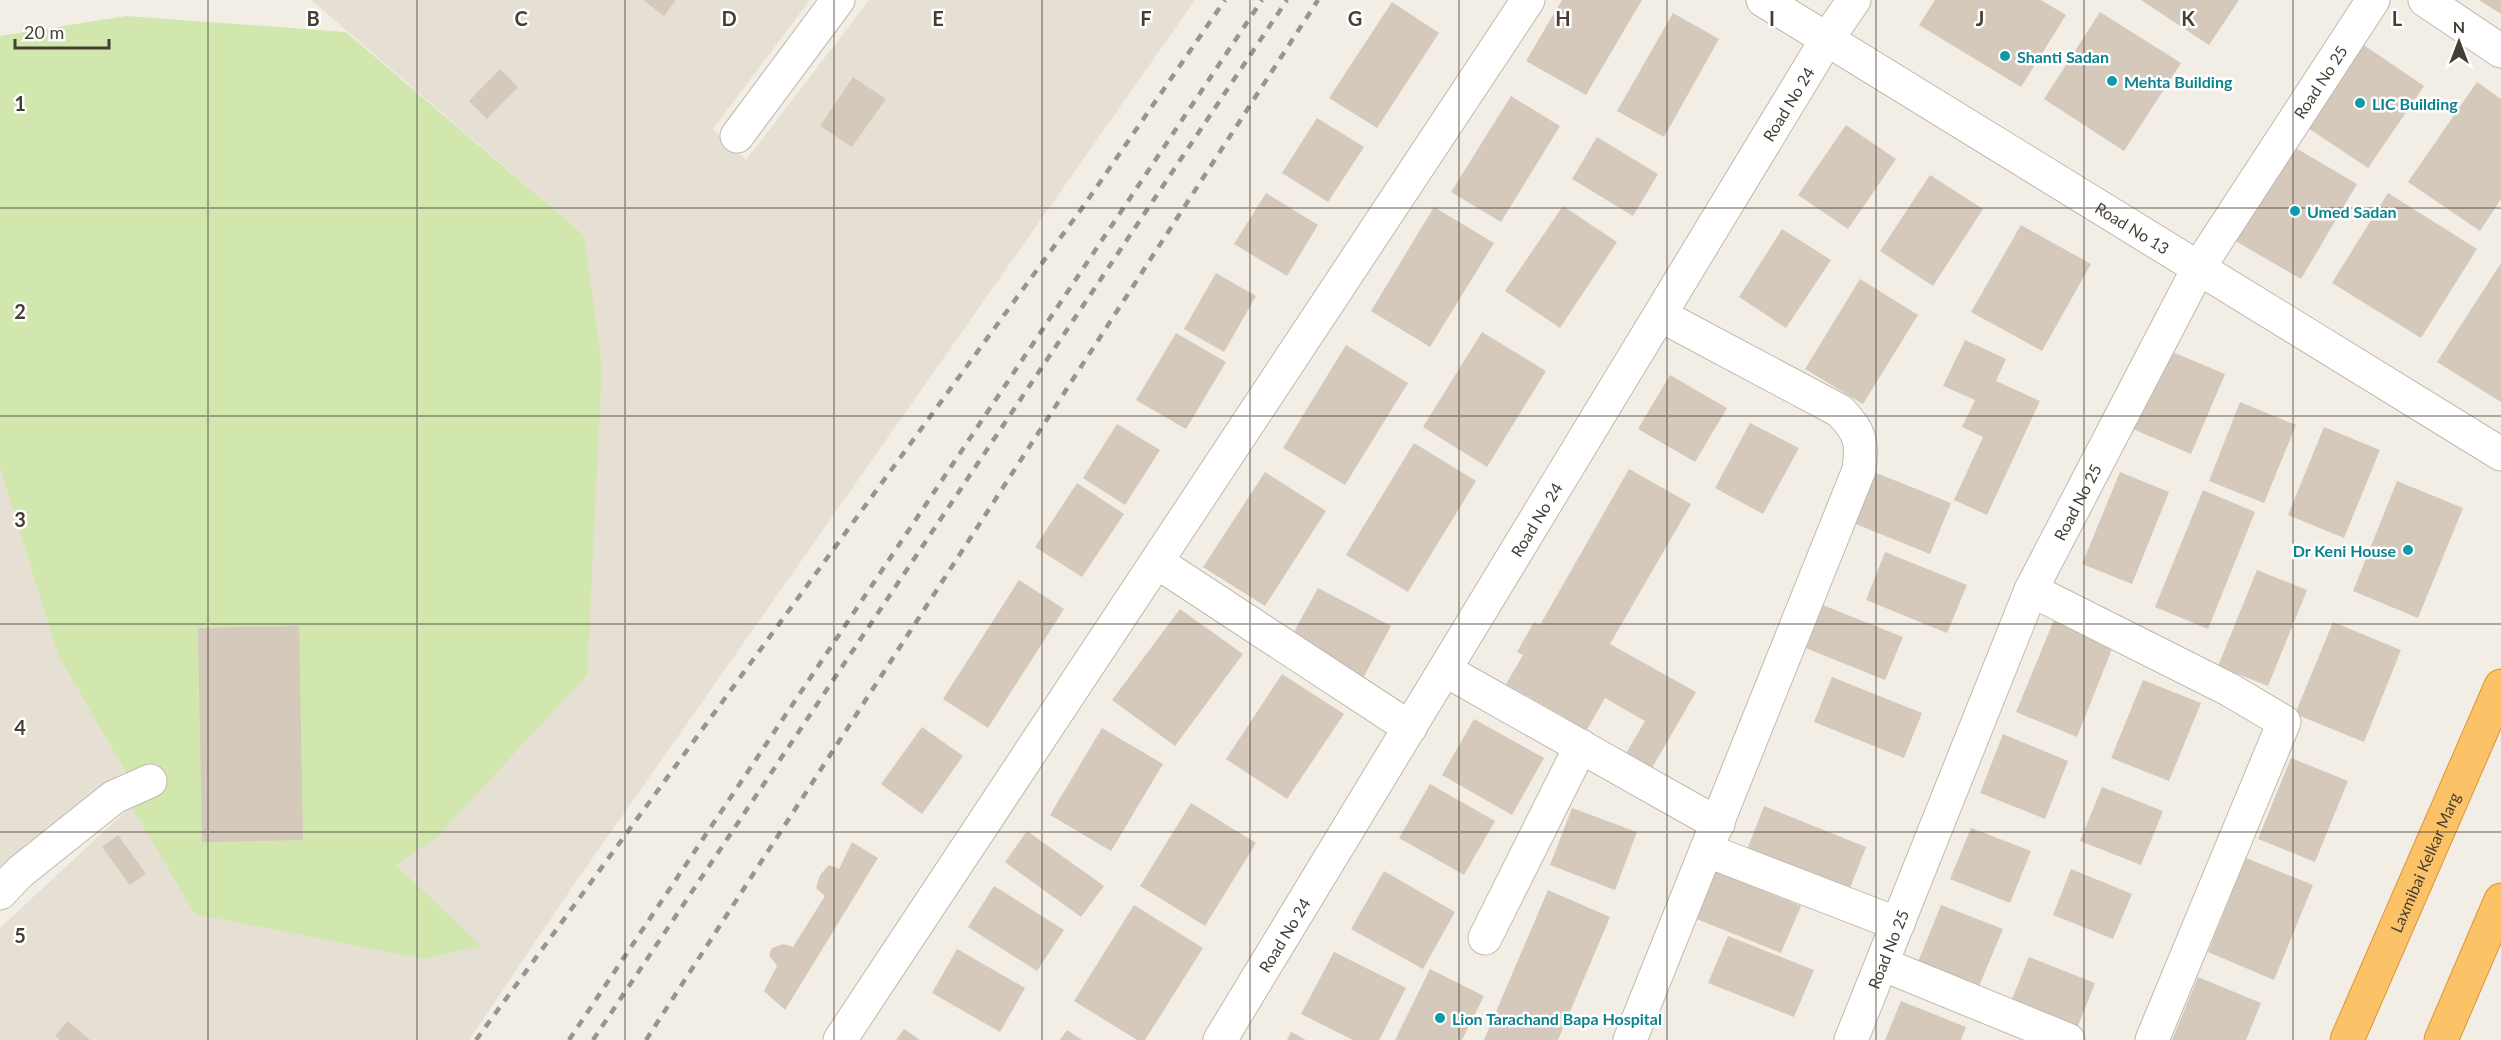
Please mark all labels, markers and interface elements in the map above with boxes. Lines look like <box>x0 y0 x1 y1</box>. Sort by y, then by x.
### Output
text: B <box>306 6 320 30</box>
text: C <box>514 6 528 30</box>
text: D <box>721 6 737 30</box>
text: E <box>932 6 944 30</box>
text: F <box>1140 6 1152 30</box>
text: G <box>1348 6 1362 30</box>
text: H <box>1555 6 1571 30</box>
text: I <box>1769 6 1775 30</box>
text: J <box>1976 6 1984 30</box>
text: K <box>2181 6 2195 30</box>
text: L <box>2392 6 2403 30</box>
scale bar <box>15 12 110 50</box>
north arrow <box>2429 12 2489 72</box>
text: N <box>2453 17 2465 36</box>
text: 20 m <box>24 21 64 43</box>
street label: Road No 25 <box>2289 42 2351 122</box>
place label: Shanti Sadan <box>2017 47 2109 66</box>
marker: Shanti Sadan <box>1998 49 2012 63</box>
street label: Road No 24 <box>1758 63 1817 144</box>
place label: Mehta Building <box>2124 72 2233 91</box>
marker: Mehta Building <box>2105 74 2119 88</box>
text: 1 <box>14 91 26 115</box>
place label: LIC Building <box>2372 94 2458 113</box>
marker: LIC Building <box>2353 96 2367 110</box>
street label: Road No 13 <box>2092 197 2173 257</box>
place label: Umed Sadan <box>2307 202 2397 221</box>
marker: Umed Sadan <box>2288 204 2302 218</box>
text: 2 <box>14 299 26 323</box>
street label: Road No 25 <box>2049 461 2104 543</box>
street label: Road No 24 <box>1506 479 1566 560</box>
text: 3 <box>14 507 26 531</box>
place label: Dr Keni House <box>2293 541 2396 560</box>
marker: Dr Keni House <box>2401 543 2415 557</box>
text: 4 <box>14 715 26 739</box>
street label: Laxmibai Kelkar Marg <box>2386 789 2463 935</box>
street label: Road No 24 <box>1254 894 1314 975</box>
street label: Road No 25 <box>1863 907 1912 991</box>
text: 5 <box>14 923 26 947</box>
place label: Lion Tarachand Bapa Hospital <box>1452 1009 1662 1028</box>
marker: Lion Tarachand Bapa Hospital <box>1433 1011 1447 1025</box>

